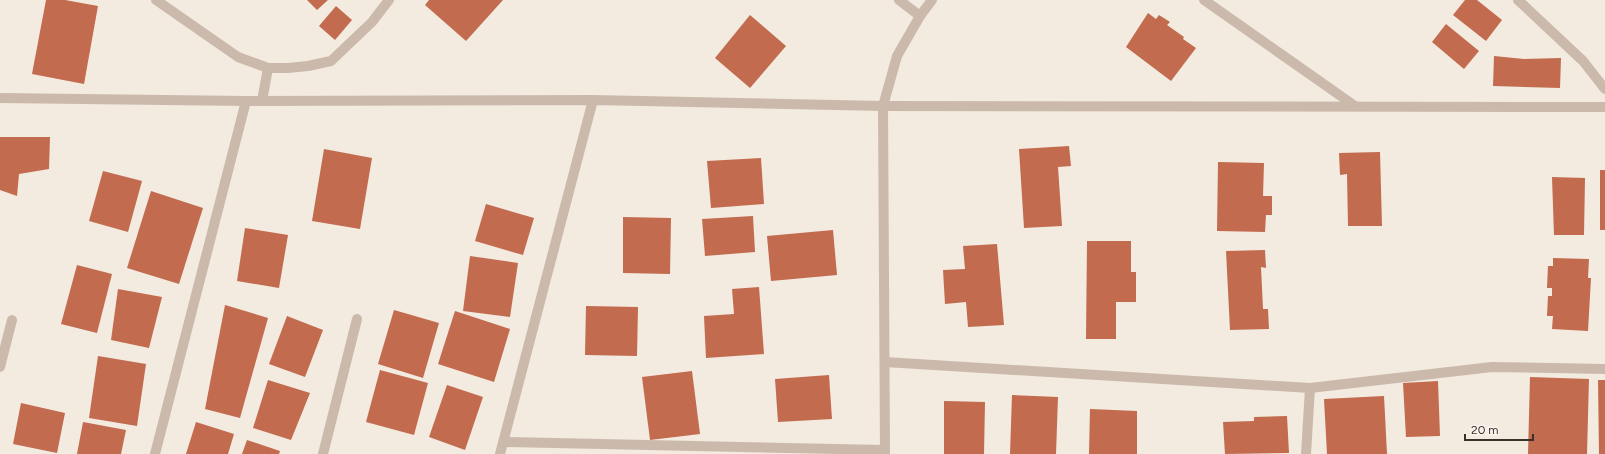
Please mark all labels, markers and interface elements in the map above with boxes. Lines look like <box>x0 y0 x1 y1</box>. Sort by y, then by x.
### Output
scale bar <box>1465 416 1533 442</box>
text: 20 m <box>1471 423 1499 437</box>

